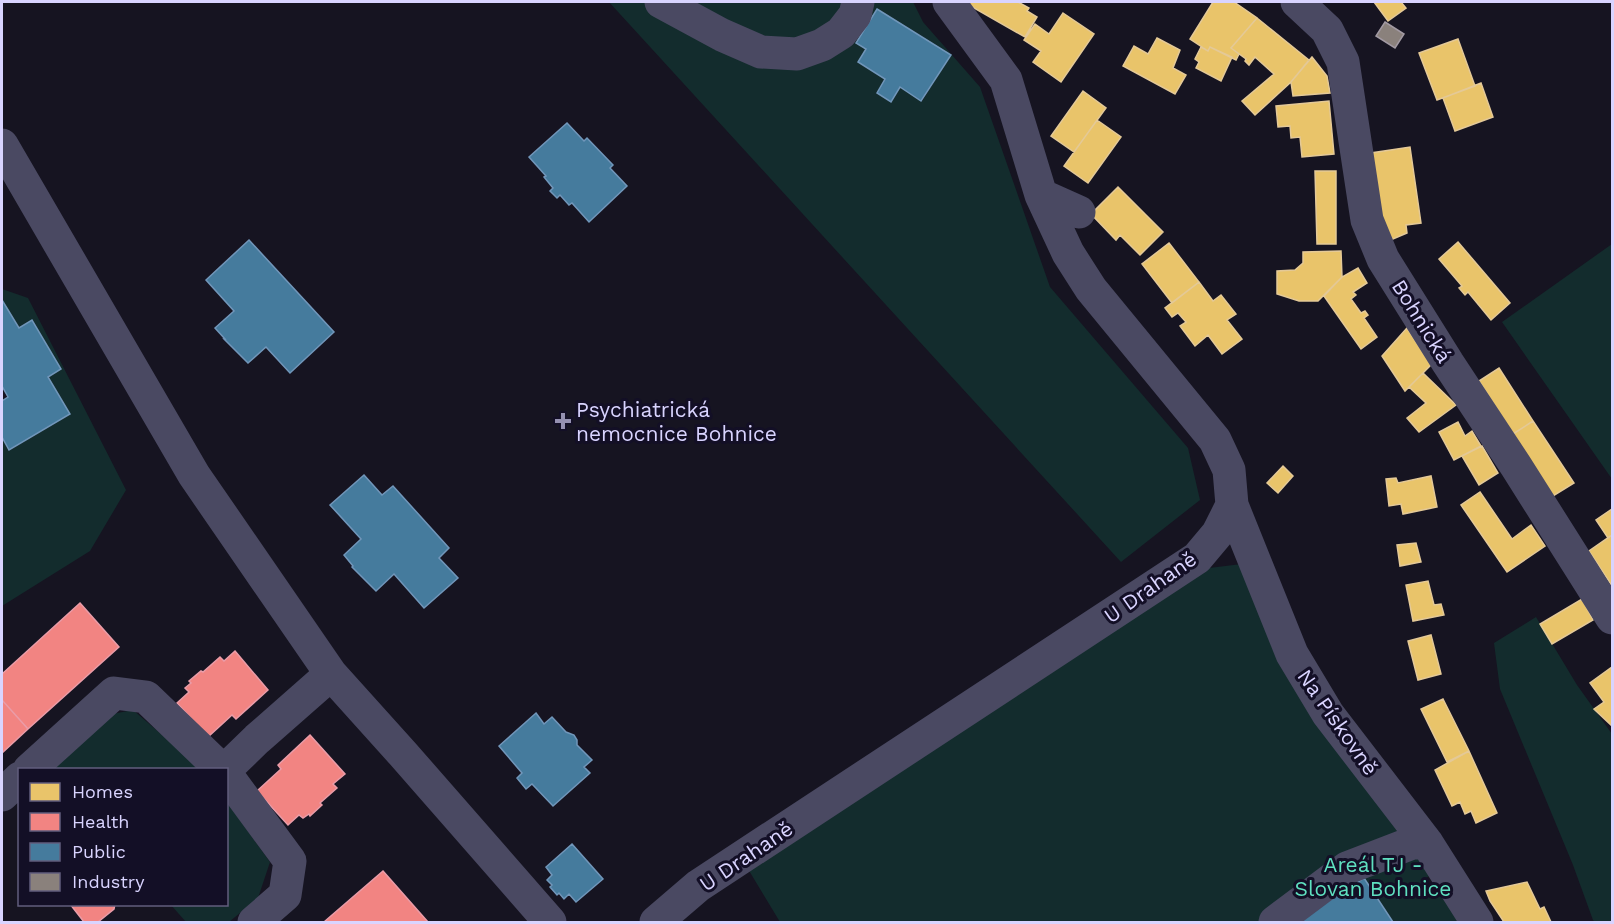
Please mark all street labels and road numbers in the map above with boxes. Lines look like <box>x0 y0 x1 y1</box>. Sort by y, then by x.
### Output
street label: Bohnická <box>1387 275 1457 367</box>
street label: U Drahaně <box>1099 546 1201 628</box>
street label: Na Pískovně <box>1292 664 1384 780</box>
street label: U Drahaně <box>695 816 797 896</box>

